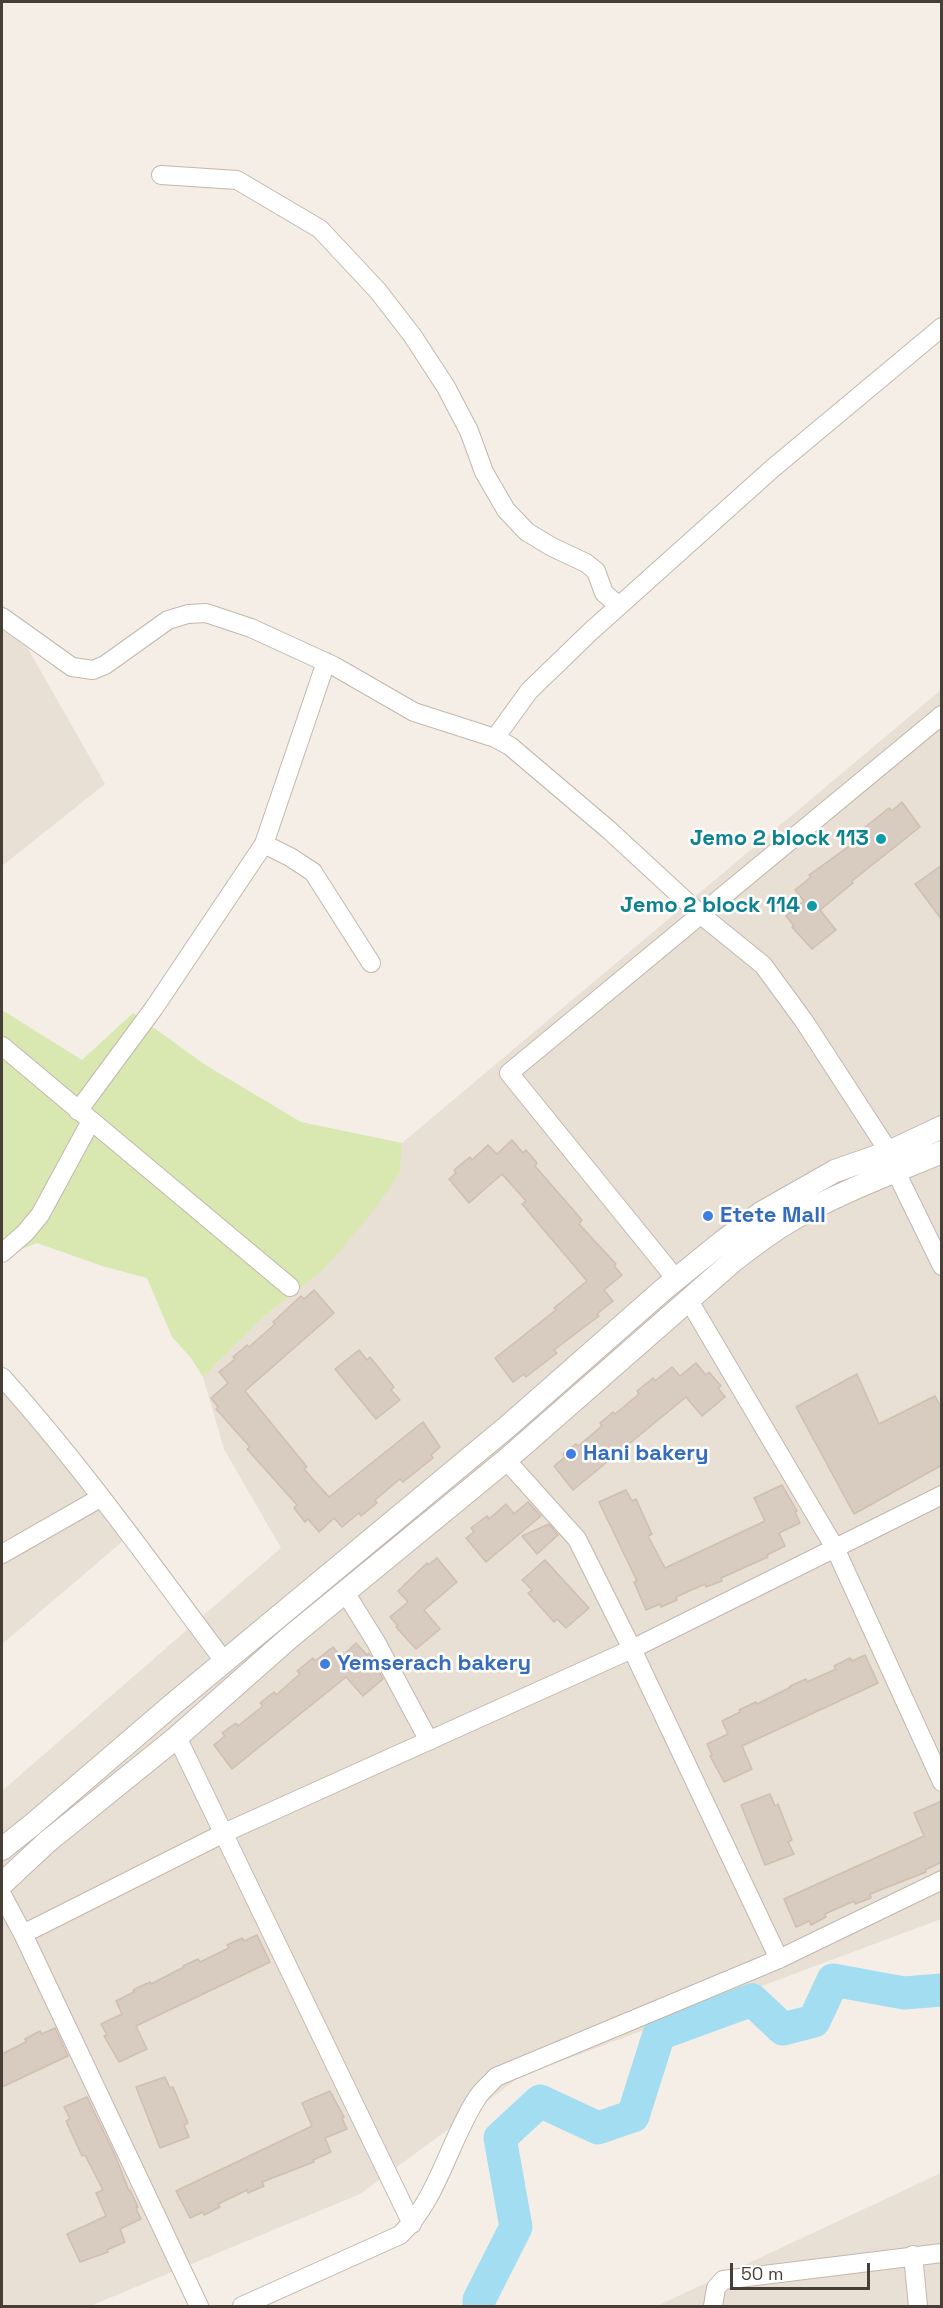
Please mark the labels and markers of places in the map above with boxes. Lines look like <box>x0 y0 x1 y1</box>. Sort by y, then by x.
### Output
place label: Jemo 2 block 113 <box>690 826 869 852</box>
marker: Jemo 2 block 113 <box>874 832 888 846</box>
place label: Jemo 2 block 114 <box>620 893 800 919</box>
marker: Jemo 2 block 114 <box>805 899 819 913</box>
place label: Etete Mall <box>720 1203 826 1229</box>
marker: Etete Mall <box>701 1209 715 1223</box>
place label: Hani bakery <box>583 1441 709 1467</box>
marker: Hani bakery <box>564 1447 578 1461</box>
place label: Yemserach bakery <box>337 1651 531 1677</box>
marker: Yemserach bakery <box>318 1657 332 1671</box>

